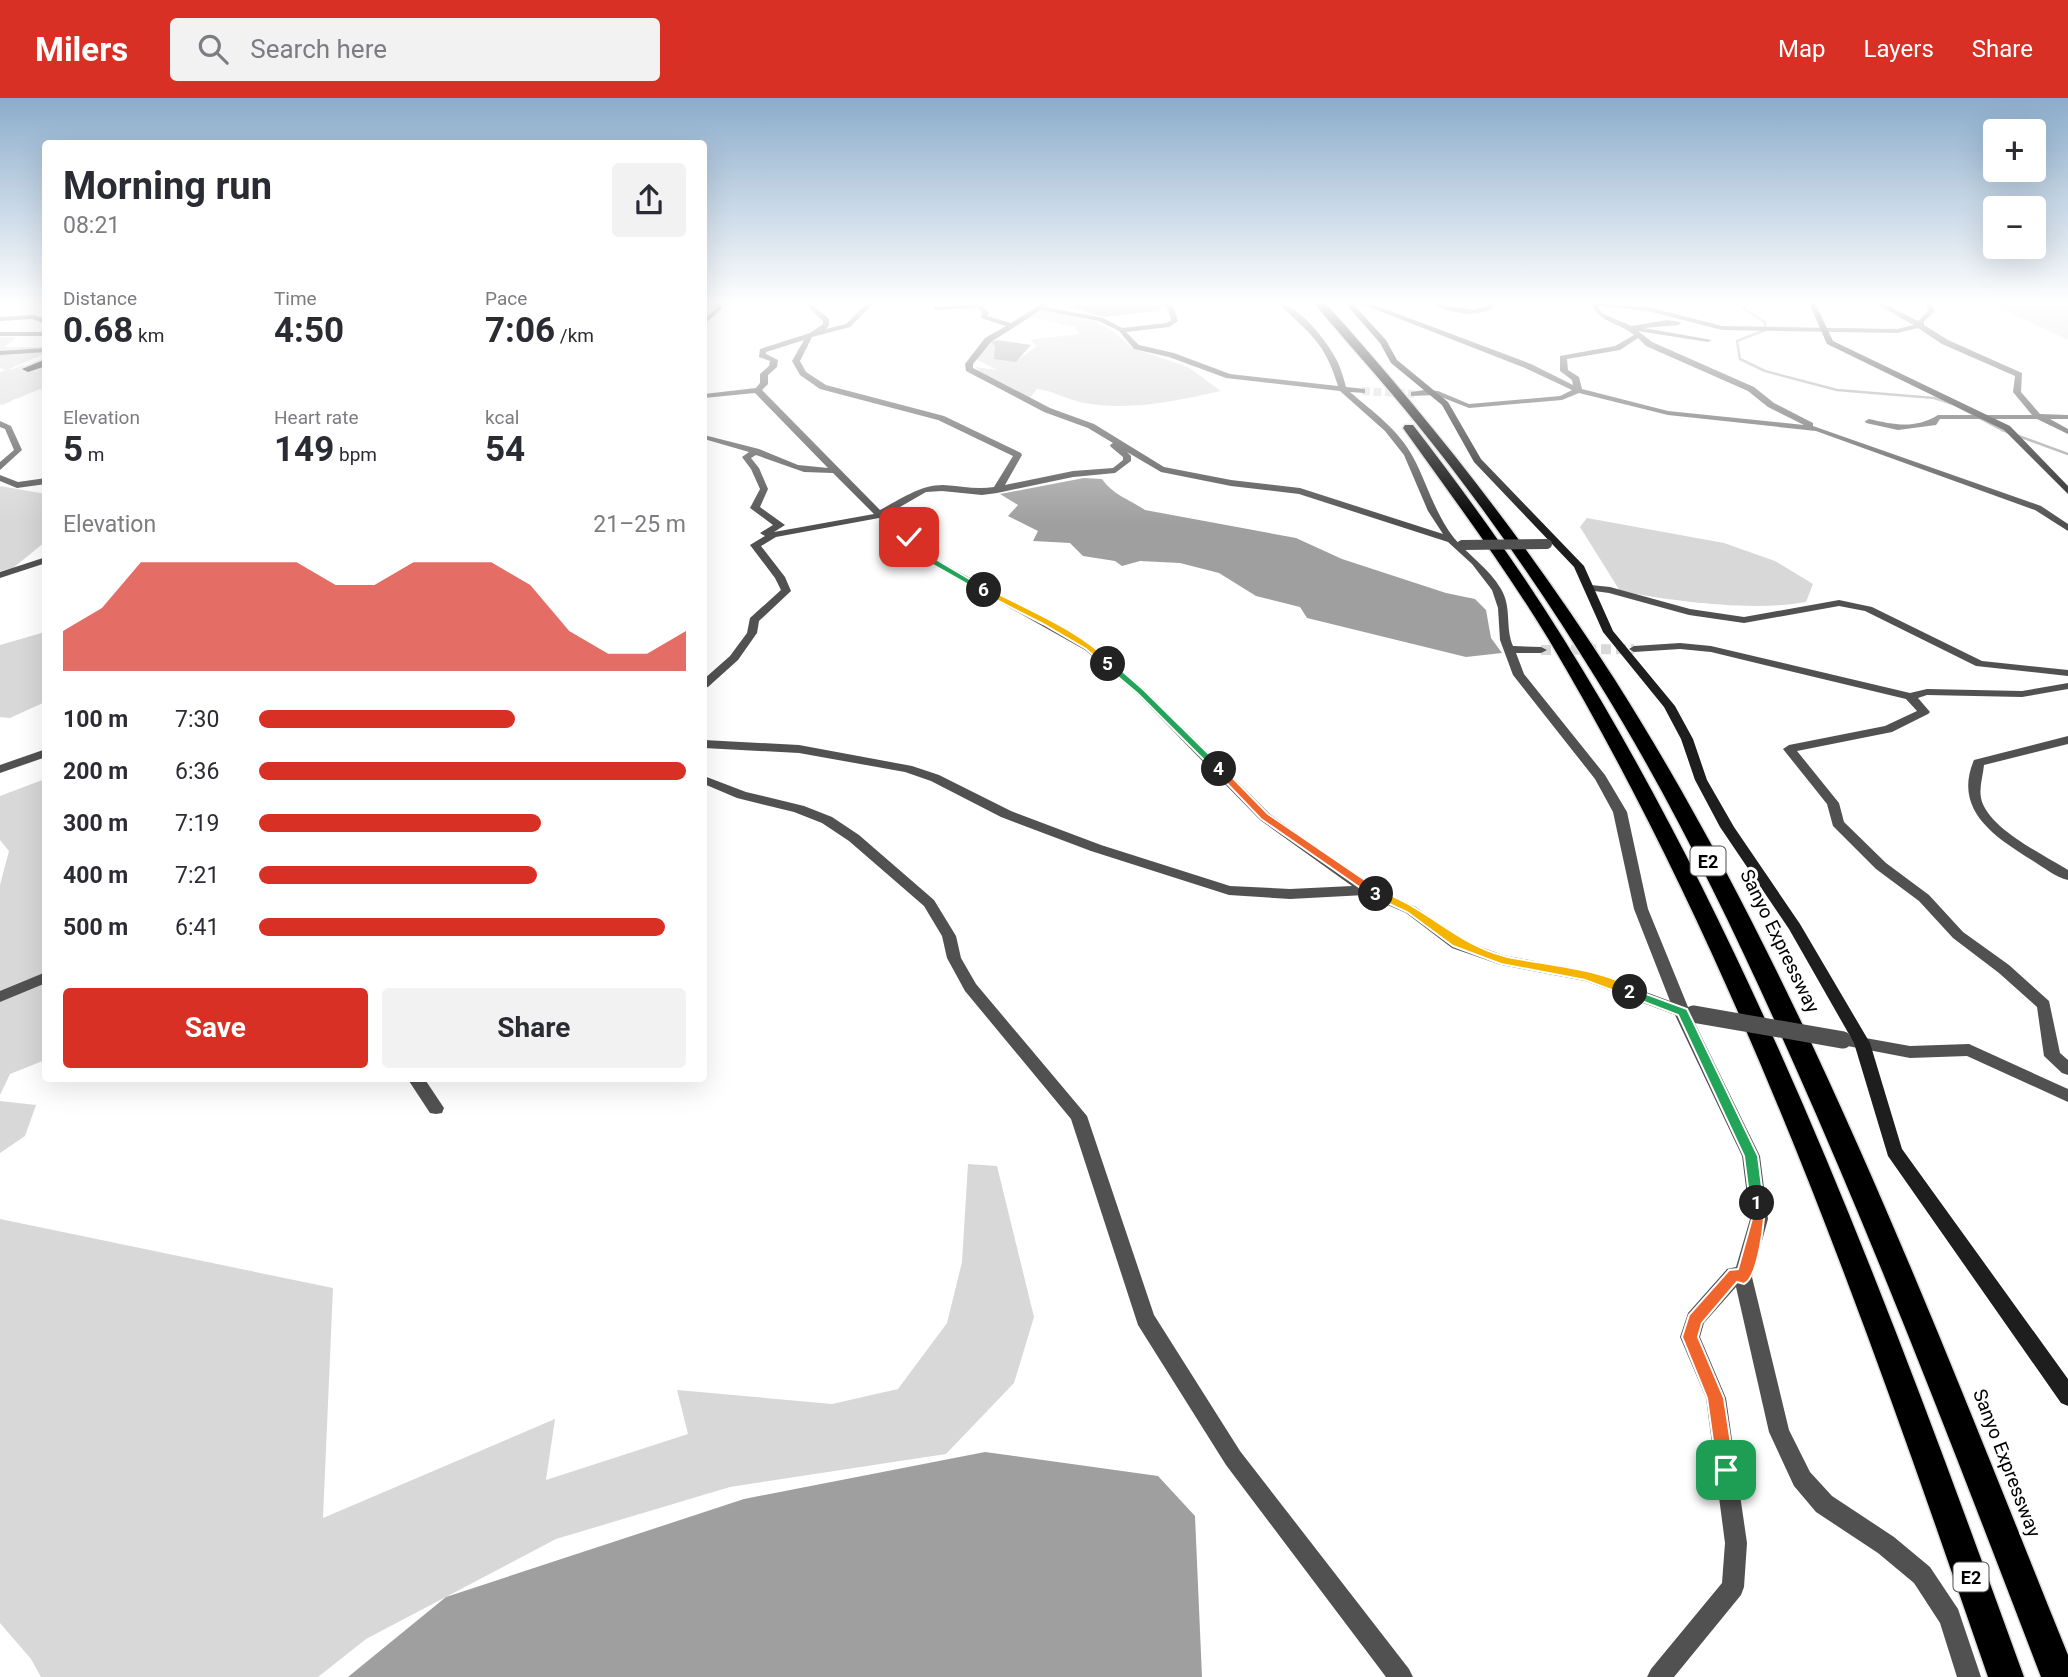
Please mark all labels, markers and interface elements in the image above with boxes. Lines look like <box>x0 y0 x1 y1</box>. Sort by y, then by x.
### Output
search box <box>170 18 660 81</box>
text: Milers <box>35 30 128 69</box>
icon: search <box>194 30 232 68</box>
text: Search here <box>250 34 387 64</box>
text: Map <box>1778 35 1826 63</box>
text: Layers <box>1864 35 1934 63</box>
text: Share <box>1972 35 2033 63</box>
map controls <box>1983 119 2046 259</box>
button: + <box>1983 119 2046 182</box>
button: share <box>612 163 686 237</box>
text: Morning run <box>63 164 272 208</box>
button: − <box>1983 196 2046 259</box>
text: 08:21 <box>63 212 120 239</box>
text: Distance <box>63 287 137 310</box>
text: Time <box>274 287 317 310</box>
text: Pace <box>485 287 527 310</box>
text: 0.68 <box>63 310 133 351</box>
text: 4:50 <box>274 310 344 351</box>
text: 7:06 <box>485 310 555 351</box>
text: km <box>133 324 164 347</box>
text: /km <box>555 324 594 347</box>
text: Elevation <box>63 406 140 429</box>
text: Heart rate <box>274 406 359 429</box>
text: kcal <box>485 406 519 429</box>
text: 5 <box>63 429 83 470</box>
text: 149 <box>274 429 334 470</box>
text: 54 <box>485 429 525 470</box>
text: m <box>83 443 104 466</box>
text: bpm <box>334 443 377 466</box>
pin <box>879 507 939 567</box>
text: Elevation <box>63 511 156 538</box>
text: 21–25 m <box>593 511 686 538</box>
icon: check <box>890 518 928 556</box>
pin: 6 <box>967 573 1002 608</box>
text: 6 <box>978 578 989 601</box>
pin: 5 <box>1090 646 1126 682</box>
text: 5 <box>1102 652 1113 675</box>
text: 100 m <box>63 706 128 733</box>
text: 7:30 <box>175 706 219 733</box>
pin: 4 <box>1202 752 1236 786</box>
text: 4 <box>1213 757 1224 780</box>
text: 200 m <box>63 758 128 785</box>
text: 6:36 <box>175 758 219 785</box>
text: 300 m <box>63 810 128 837</box>
text: 7:19 <box>175 810 219 837</box>
road number: E2 <box>1690 846 1726 876</box>
text: 400 m <box>63 862 128 889</box>
text: 7:21 <box>175 862 219 889</box>
street label: Sanyo Expressway <box>1735 865 1825 1017</box>
pin: 3 <box>1358 876 1394 912</box>
text: 3 <box>1370 882 1381 905</box>
text: 500 m <box>63 914 128 941</box>
text: 6:41 <box>175 914 219 941</box>
pin: 2 <box>1612 974 1648 1010</box>
text: 2 <box>1624 980 1635 1003</box>
button: Save <box>63 988 368 1068</box>
button: Share <box>382 988 686 1068</box>
pin: 1 <box>1740 1186 1774 1220</box>
text: 1 <box>1751 1191 1762 1214</box>
street label: Sanyo Expressway <box>1968 1386 2046 1540</box>
pin <box>1696 1440 1756 1500</box>
icon: arrive <box>1707 1451 1745 1489</box>
road number: E2 <box>1954 1562 1988 1592</box>

